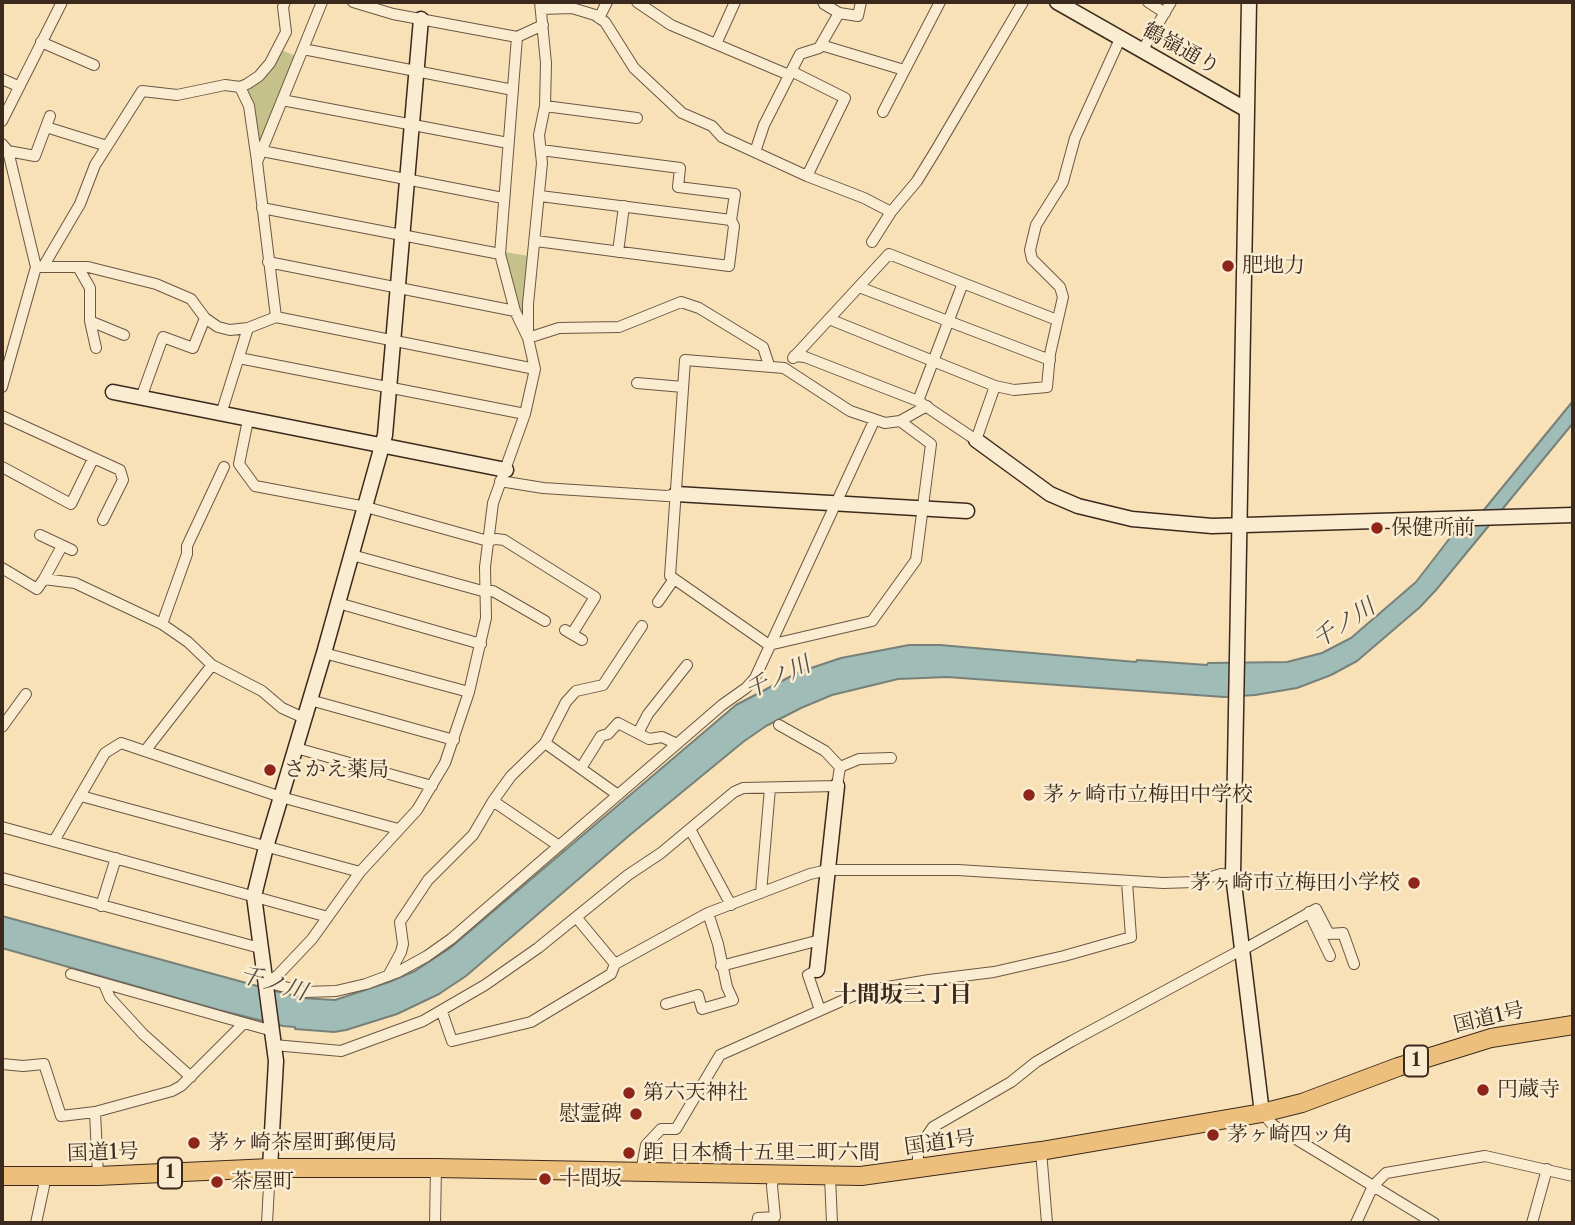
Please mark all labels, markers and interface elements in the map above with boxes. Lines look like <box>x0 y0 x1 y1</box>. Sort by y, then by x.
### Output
street label: 鶴嶺通り <box>1138 18 1224 80</box>
place label: 肥地力 <box>1242 253 1305 279</box>
marker: 肥地力 <box>1220 258 1236 274</box>
place label: 保健所前 <box>1391 515 1475 541</box>
marker: 保健所前 <box>1369 520 1385 536</box>
water label: 千ノ川 <box>1308 594 1380 654</box>
water label: 千ノ川 <box>741 651 815 705</box>
place label: さかえ薬局 <box>284 757 389 783</box>
marker: さかえ薬局 <box>262 762 278 778</box>
place label: 茅ヶ崎市立梅田中学校 <box>1043 782 1253 808</box>
marker: 茅ヶ崎市立梅田中学校 <box>1021 787 1037 803</box>
place label: 茅ヶ崎市立梅田小学校 <box>1190 870 1400 896</box>
marker: 茅ヶ崎市立梅田小学校 <box>1406 875 1422 891</box>
water label: 千ノ川 <box>236 961 310 1007</box>
district label: 十間坂三丁目 <box>834 981 972 1009</box>
street label: 国道1号 <box>1451 998 1527 1038</box>
road number: 1 <box>1404 1046 1428 1077</box>
place label: 円蔵寺 <box>1497 1077 1560 1103</box>
place label: 第六天神社 <box>643 1080 748 1106</box>
marker: 円蔵寺 <box>1475 1082 1491 1098</box>
marker: 第六天神社 <box>621 1085 637 1101</box>
place label: 慰霊碑 <box>559 1101 622 1127</box>
marker: 慰霊碑 <box>628 1106 644 1122</box>
place label: 茅ヶ崎四ッ角 <box>1227 1122 1353 1148</box>
street label: 国道1号 <box>903 1126 977 1160</box>
marker: 茅ヶ崎四ッ角 <box>1205 1127 1221 1143</box>
place label: 茅ヶ崎茶屋町郵便局 <box>208 1130 397 1156</box>
marker: 茅ヶ崎茶屋町郵便局 <box>186 1135 202 1151</box>
street label: 国道1号 <box>67 1139 139 1167</box>
place label: 距 日本橋十五里二町六間 <box>643 1140 880 1166</box>
marker: 距 日本橋十五里二町六間 <box>621 1145 637 1161</box>
road number: 1 <box>158 1158 182 1189</box>
place label: 十間坂 <box>559 1166 622 1192</box>
place label: 茶屋町 <box>231 1169 294 1195</box>
marker: 十間坂 <box>537 1171 553 1187</box>
marker: 茶屋町 <box>209 1174 225 1190</box>

